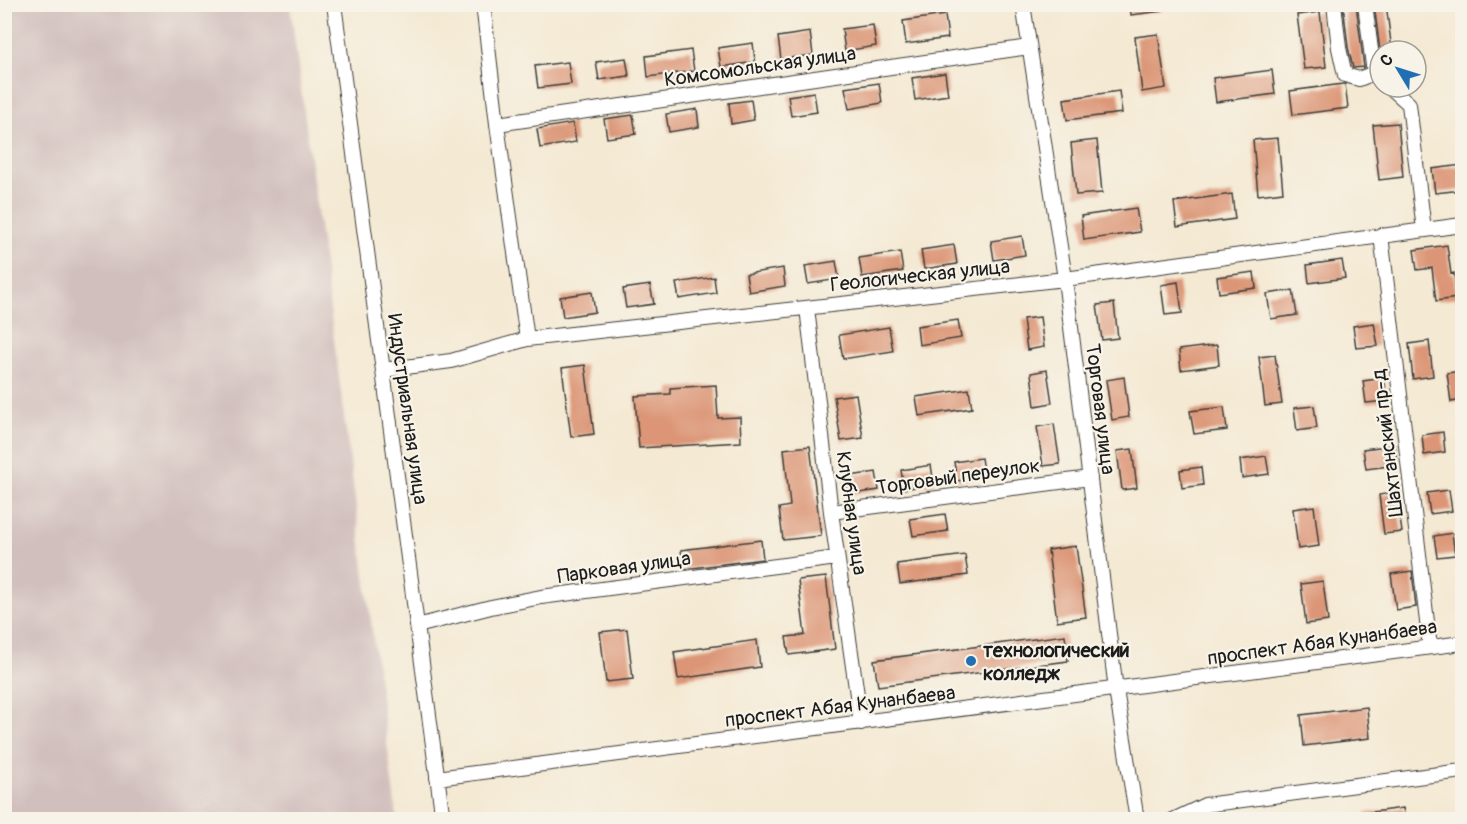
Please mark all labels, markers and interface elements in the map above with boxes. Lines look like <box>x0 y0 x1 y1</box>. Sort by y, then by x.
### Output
north arrow <box>1368 39 1428 99</box>
street label: Комсомольская улица <box>663 41 858 92</box>
text: С <box>1376 50 1398 70</box>
street label: Геологическая улица <box>829 254 1011 297</box>
street label: Индустриальная улица <box>382 312 433 506</box>
street label: Торговая улица <box>1080 342 1121 476</box>
street label: Шахтанский пр-д <box>1366 368 1409 518</box>
street label: Клубная улица <box>830 450 873 577</box>
street label: Торговый переулок <box>875 453 1041 500</box>
street label: Парковая улица <box>556 546 692 589</box>
street label: проспект Абая Кунанбаева <box>1206 614 1439 671</box>
place label: технологический колледж <box>983 638 1130 686</box>
marker: технологический колледж <box>964 654 978 668</box>
street label: проспект Абая Кунанбаева <box>723 680 957 733</box>

